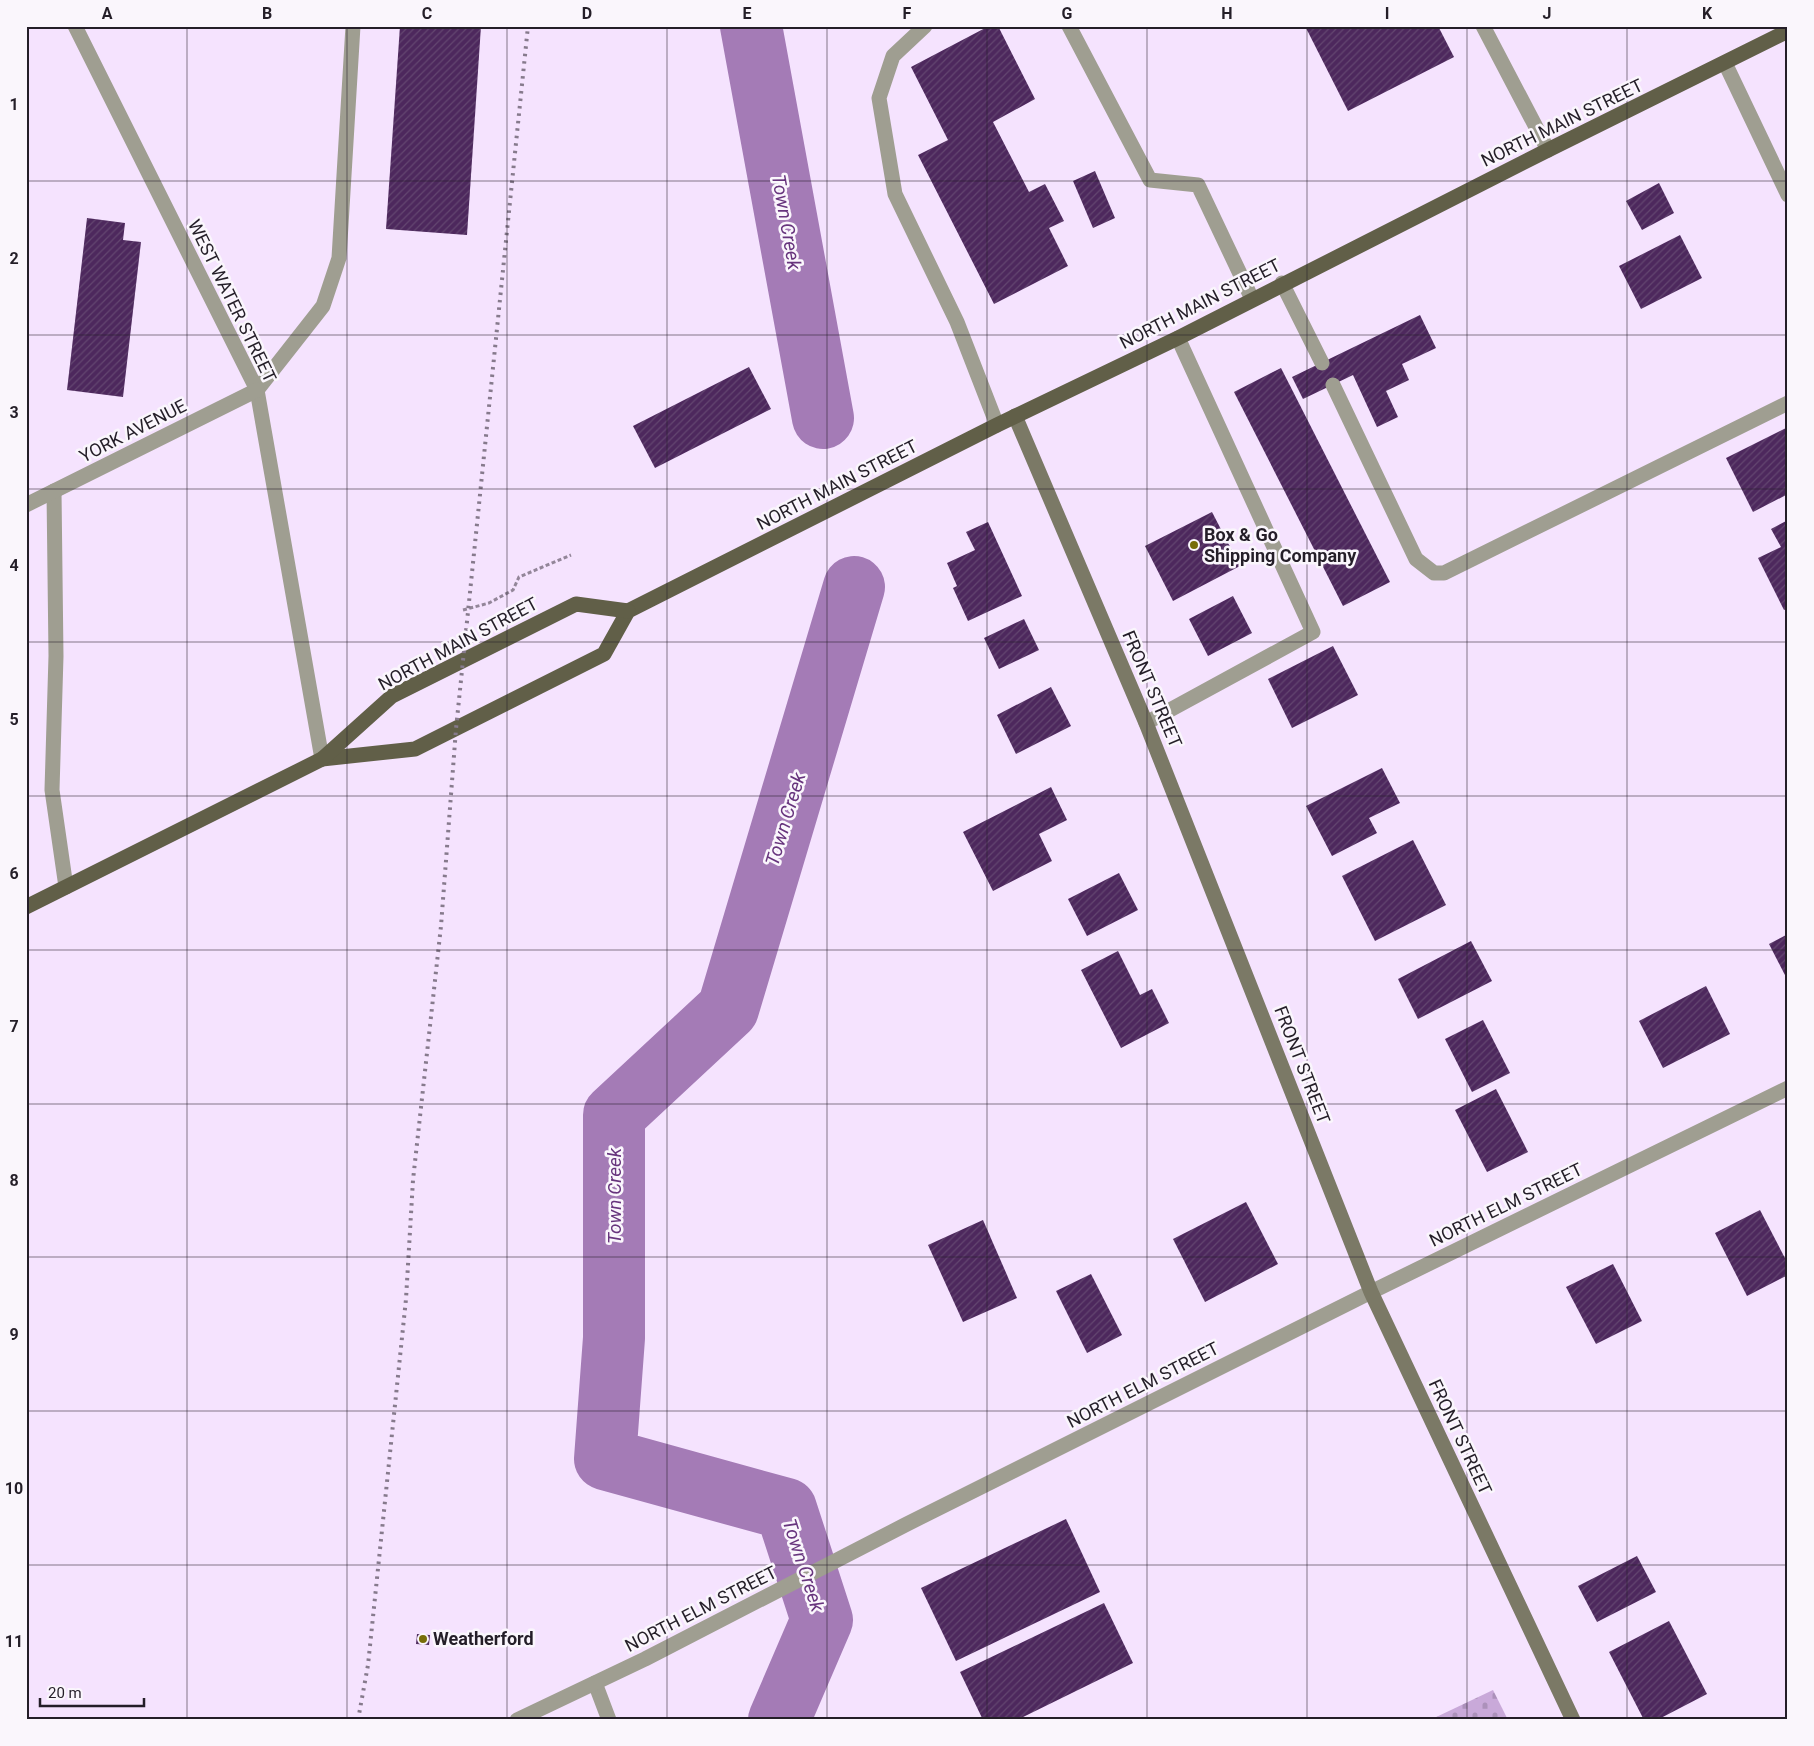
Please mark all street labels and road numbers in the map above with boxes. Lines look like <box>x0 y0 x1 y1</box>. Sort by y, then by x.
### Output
street label: NORTH MAIN STREET <box>1477 74 1646 171</box>
street label: WEST WATER STREET <box>184 216 281 386</box>
street label: NORTH MAIN STREET <box>1116 254 1284 353</box>
street label: YORK AVENUE <box>76 395 190 467</box>
street label: NORTH MAIN STREET <box>753 435 921 534</box>
street label: NORTH MAIN STREET <box>375 593 541 694</box>
street label: FRONT STREET <box>1118 627 1187 751</box>
street label: FRONT STREET <box>1270 1003 1335 1127</box>
street label: NORTH ELM STREET <box>1426 1158 1586 1251</box>
street label: NORTH ELM STREET <box>1063 1337 1222 1432</box>
street label: FRONT STREET <box>1425 1376 1496 1498</box>
street label: NORTH ELM STREET <box>621 1561 780 1656</box>

